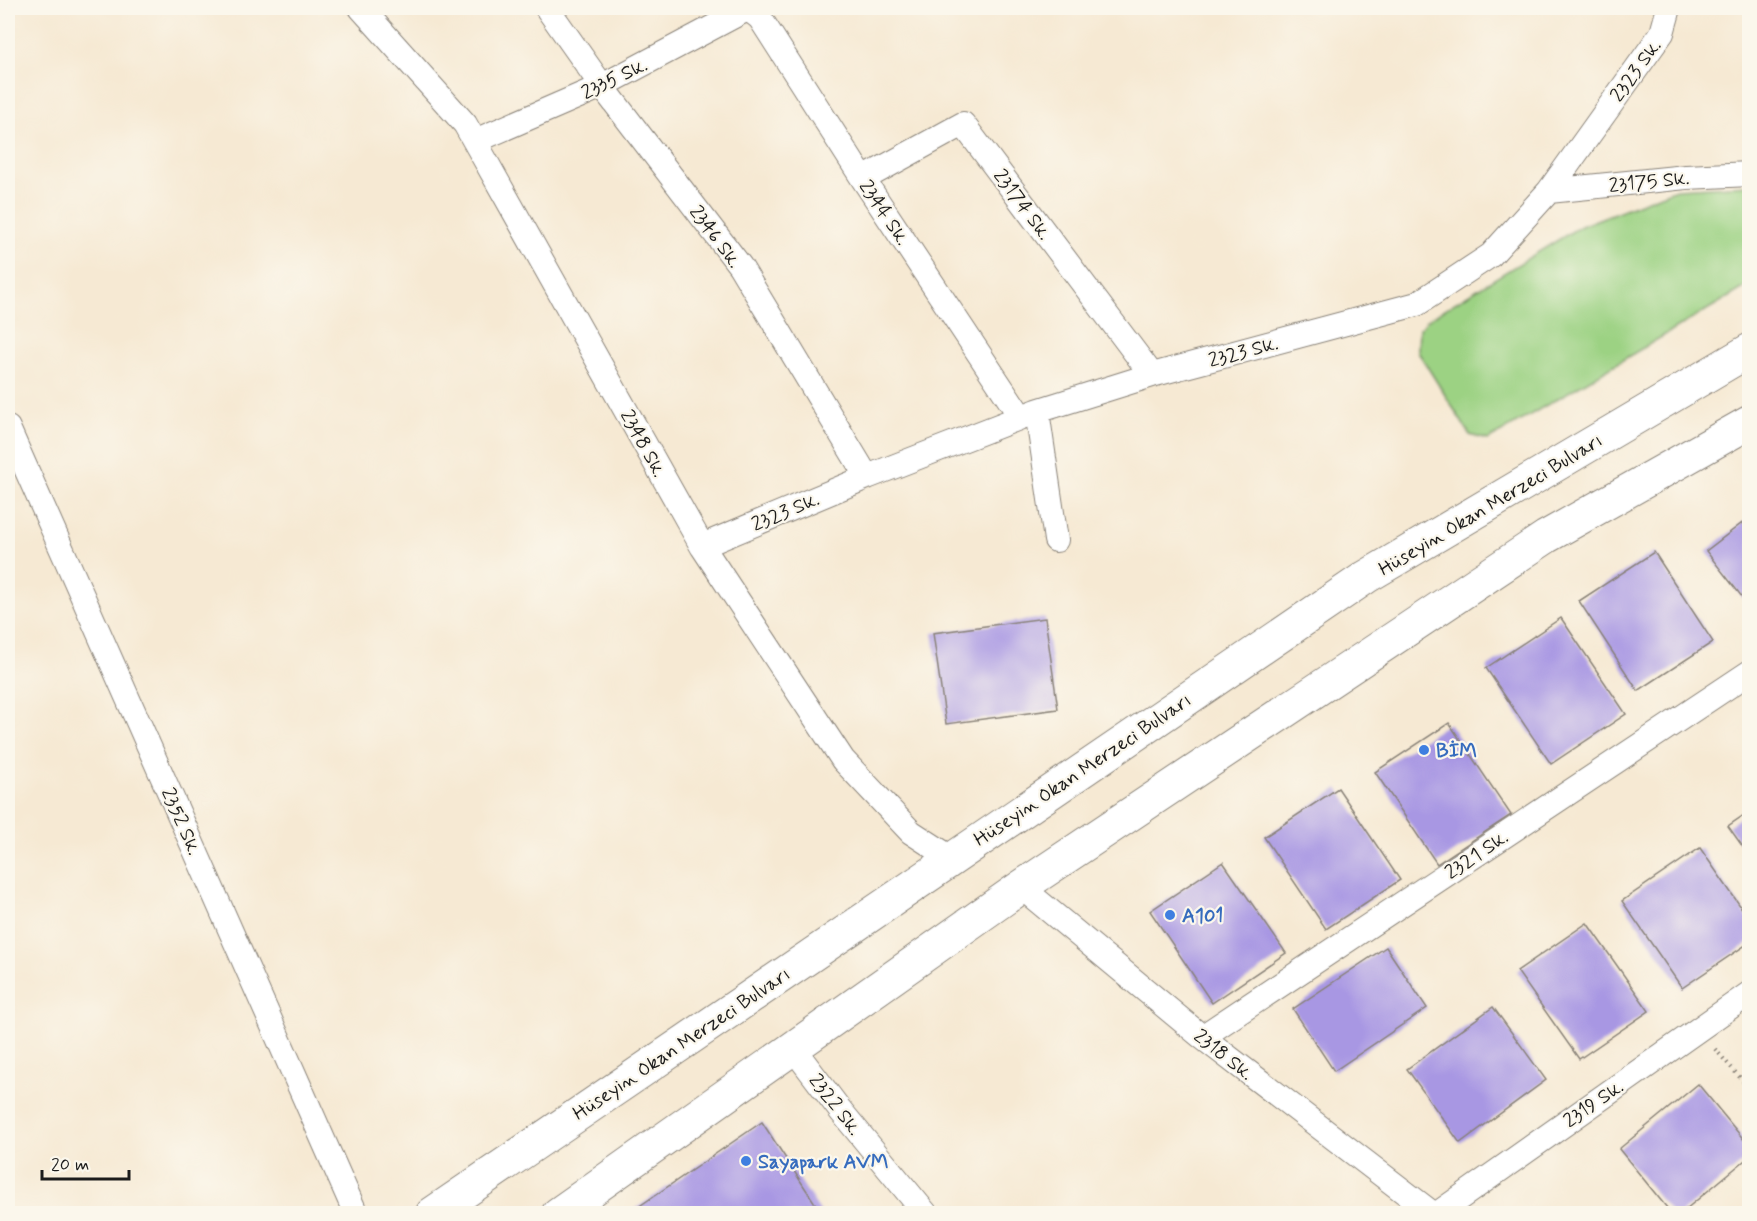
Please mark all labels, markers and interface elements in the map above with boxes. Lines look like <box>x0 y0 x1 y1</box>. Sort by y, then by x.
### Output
street label: 2323 Sk. <box>1604 34 1668 108</box>
street label: 2335 Sk. <box>577 52 652 107</box>
street label: 23174 Sk. <box>986 164 1057 246</box>
street label: 23175 Sk. <box>1608 165 1691 200</box>
street label: 2344 Sk. <box>852 175 916 251</box>
street label: 2346 Sk. <box>682 200 747 274</box>
street label: 2323 Sk. <box>1206 330 1281 375</box>
street label: 2348 Sk. <box>613 405 672 482</box>
street label: Hüseyin Okan Merzeci Bulvarı <box>1374 427 1608 583</box>
street label: 2323 Sk. <box>748 486 824 539</box>
street label: Hüseyin Okan Merzeci Bulvarı <box>969 687 1197 853</box>
place label: BİM <box>1436 738 1477 765</box>
marker: BİM <box>1417 743 1431 757</box>
street label: 2352 Sk. <box>154 784 207 860</box>
street label: 2321 Sk. <box>1440 824 1514 886</box>
place label: A101 <box>1182 903 1223 930</box>
marker: A101 <box>1163 908 1177 922</box>
street label: Hüseyin Okan Merzeci Bulvarı <box>568 961 796 1127</box>
street label: 2318 Sk. <box>1187 1023 1259 1087</box>
street label: 2322 Sk. <box>802 1068 868 1142</box>
street label: 2319 Sk. <box>1558 1074 1629 1135</box>
scale bar <box>42 1143 129 1181</box>
place label: Sayapark AVM <box>758 1149 888 1176</box>
text: 20 m <box>51 1153 89 1177</box>
marker: Sayapark AVM <box>739 1154 753 1168</box>

